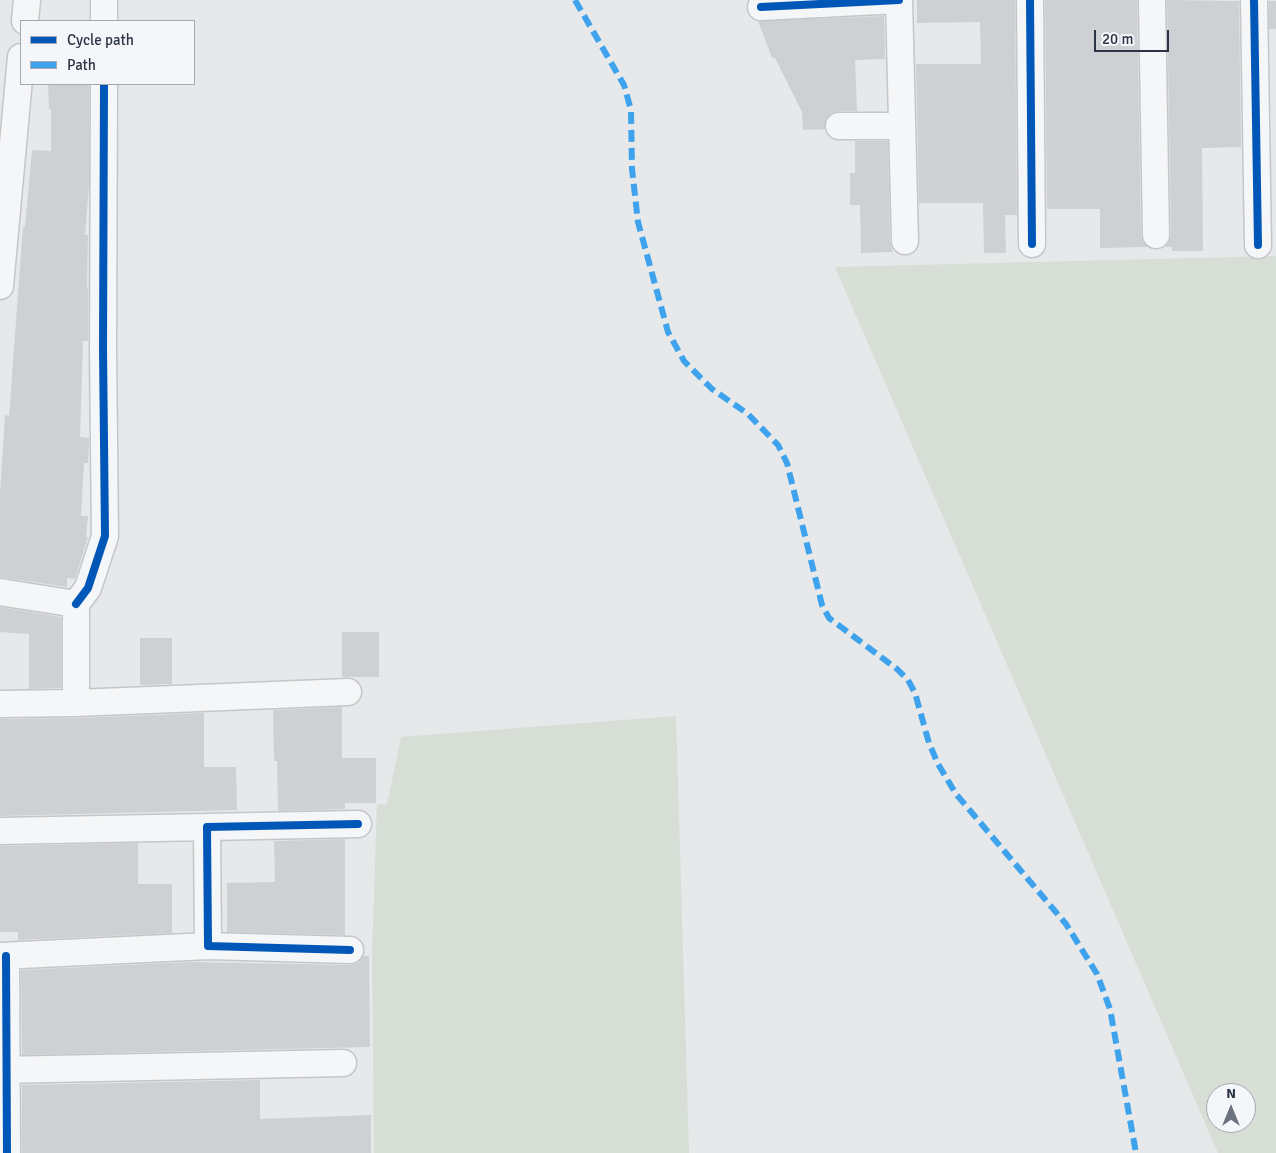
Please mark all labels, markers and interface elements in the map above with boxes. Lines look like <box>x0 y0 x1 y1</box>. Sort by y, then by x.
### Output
legend <box>20 20 195 85</box>
scale bar <box>1096 20 1171 52</box>
text: 20 m <box>1102 30 1133 48</box>
text: Cycle path <box>67 31 134 49</box>
text: Path <box>67 56 96 74</box>
north arrow <box>1206 1083 1256 1133</box>
text: N <box>1226 1085 1236 1102</box>

